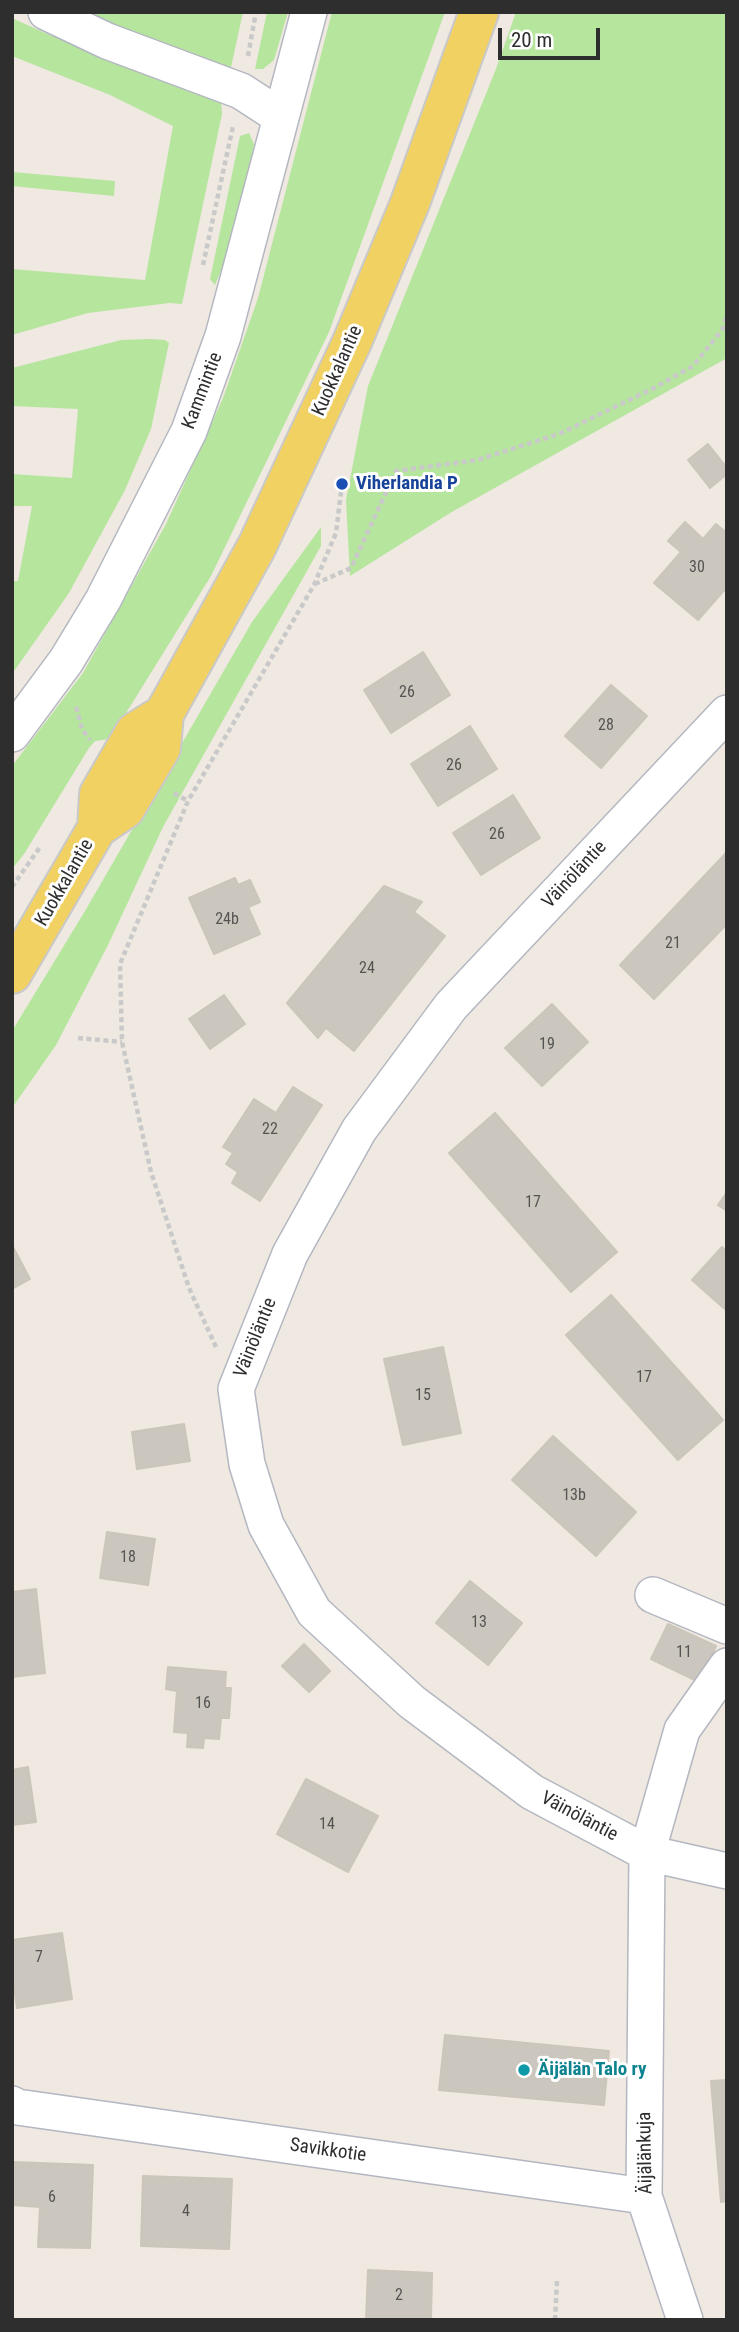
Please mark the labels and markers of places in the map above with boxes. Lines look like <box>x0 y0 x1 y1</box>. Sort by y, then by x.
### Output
place label: Viherlandia P <box>356 473 458 495</box>
marker: Viherlandia P <box>334 476 350 492</box>
place label: Äijälän Talo ry <box>538 2059 646 2081</box>
marker: Äijälän Talo ry <box>516 2062 532 2078</box>

